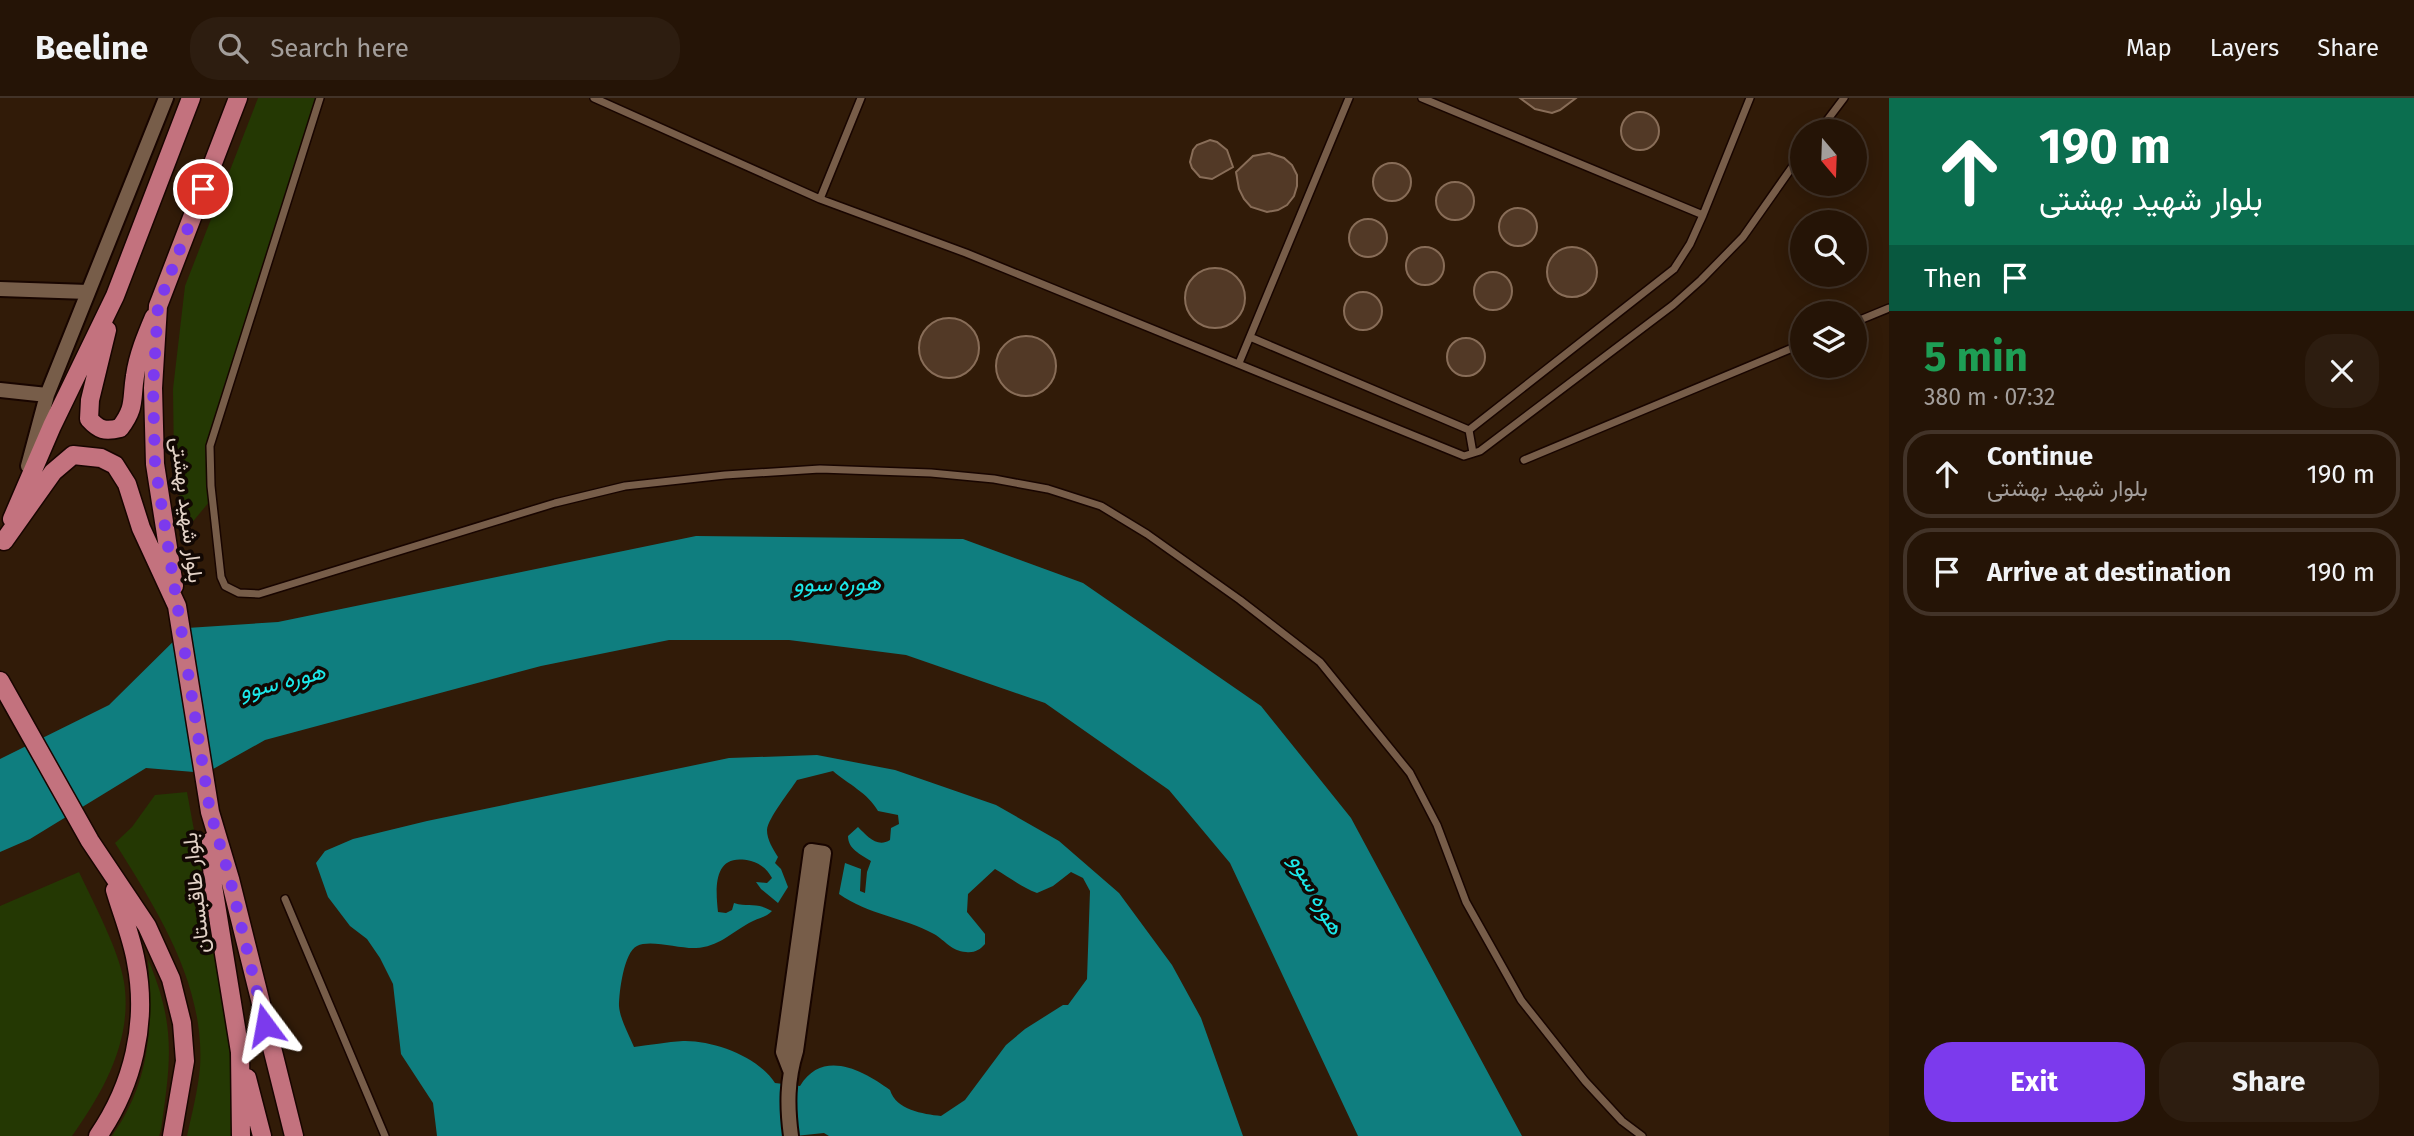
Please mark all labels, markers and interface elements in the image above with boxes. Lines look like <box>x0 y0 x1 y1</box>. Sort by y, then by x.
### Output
search box <box>190 17 680 80</box>
text: Beeline <box>35 28 148 68</box>
icon: search <box>214 29 252 67</box>
text: Search here <box>270 33 409 64</box>
text: Map <box>2126 34 2172 62</box>
text: Layers <box>2210 34 2279 62</box>
text: Share <box>2317 34 2379 62</box>
text: 190 m <box>2039 117 2171 176</box>
north arrow <box>1790 119 1867 196</box>
map controls <box>1790 119 1867 378</box>
icon: ahead <box>1924 126 2015 217</box>
pin <box>173 159 233 219</box>
icon: arrive <box>184 170 222 208</box>
text: بلوار شهید بهشتی <box>2039 180 2263 218</box>
button: search <box>1790 210 1867 287</box>
icon: arrive <box>1996 259 2034 297</box>
text: Then <box>1924 263 1982 294</box>
button: layers <box>1790 301 1867 378</box>
text: 5 min <box>1924 332 2028 382</box>
button: close <box>2305 334 2379 408</box>
text: 380 m · 07:32 <box>1924 383 2055 411</box>
street label: بلوار شهید بهشتی <box>165 436 209 584</box>
text: Continue <box>1987 441 2093 472</box>
icon: ahead <box>1928 455 1966 493</box>
text: 190 m <box>2306 459 2375 490</box>
text: بلوار شهید بهشتی <box>1987 474 2148 502</box>
icon: arrive <box>1928 553 1966 591</box>
text: Arrive at destination <box>1987 557 2231 588</box>
text: 190 m <box>2306 557 2375 588</box>
water label: هوره سوو <box>793 568 882 599</box>
water label: هوره سوو <box>236 657 329 706</box>
street label: بلوار طاقبستان <box>177 831 215 955</box>
water label: هوره سوو <box>1283 849 1351 940</box>
position arrow <box>228 988 302 1062</box>
button: Exit <box>1924 1042 2145 1122</box>
button: Share <box>2159 1042 2379 1122</box>

